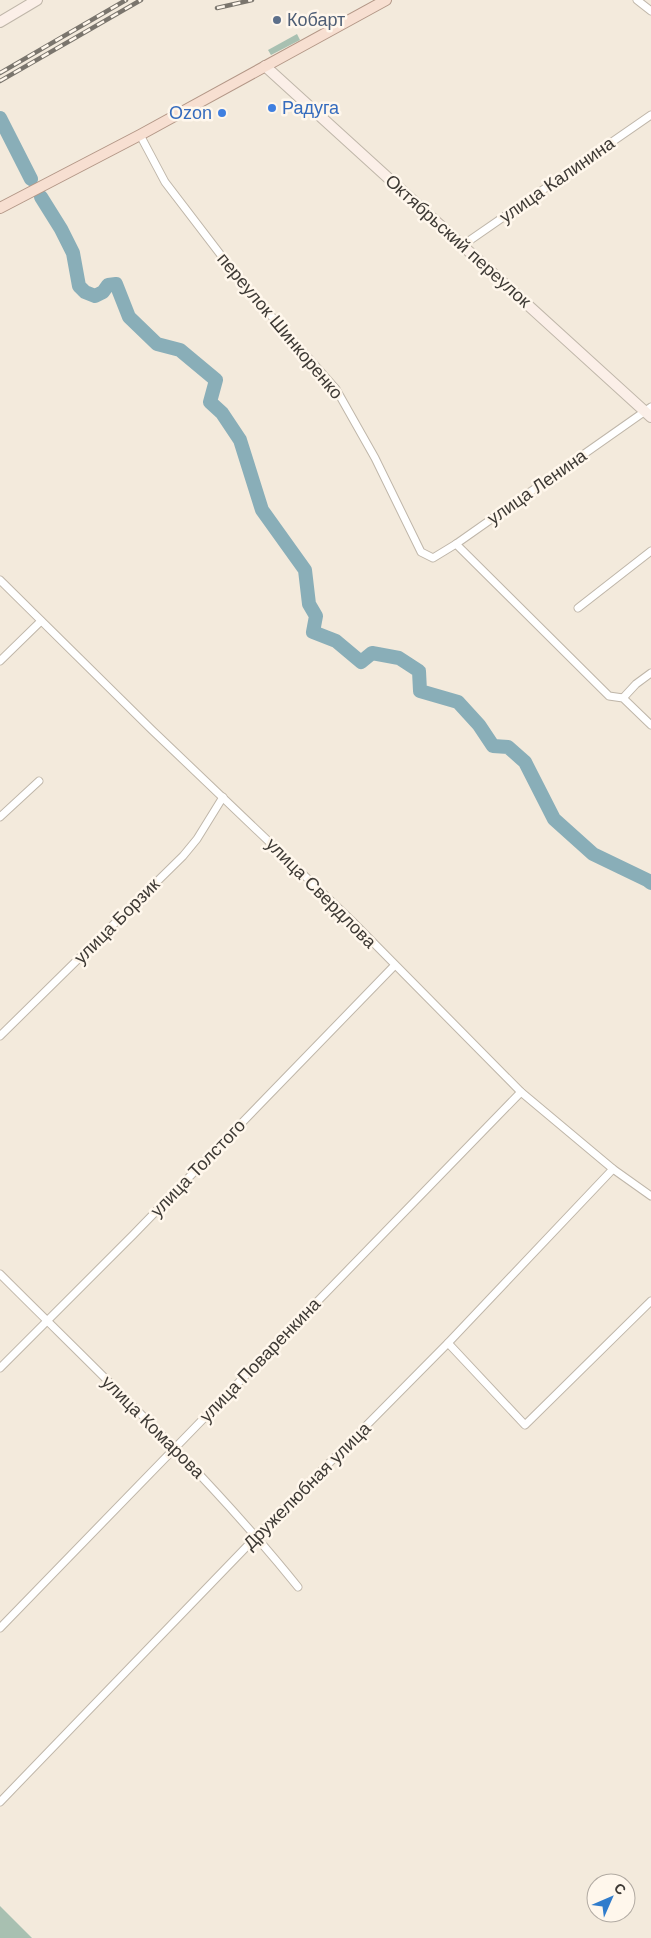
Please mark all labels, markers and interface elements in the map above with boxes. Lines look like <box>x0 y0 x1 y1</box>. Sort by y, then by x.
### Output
place label: Кобарт <box>287 10 345 30</box>
marker: Кобарт <box>271 14 283 26</box>
place label: Радуга <box>282 98 340 118</box>
marker: Радуга <box>266 102 278 114</box>
place label: Ozon <box>169 103 212 123</box>
marker: Ozon <box>216 107 228 119</box>
street label: улица Калинина <box>496 132 619 227</box>
street label: Октябрьский переулок <box>381 170 535 312</box>
street label: переулок Шинкоренко <box>213 249 347 403</box>
street label: улица Ленина <box>484 445 591 529</box>
street label: улица Свердлова <box>262 834 381 953</box>
street label: улица Борзик <box>70 874 164 968</box>
street label: улица Толстого <box>147 1115 249 1221</box>
street label: улица Поваренкина <box>196 1293 325 1426</box>
street label: улица Комарова <box>98 1372 209 1483</box>
street label: Дружелюбная улица <box>239 1418 375 1554</box>
north arrow <box>586 1873 636 1923</box>
text: С <box>611 1880 629 1898</box>

